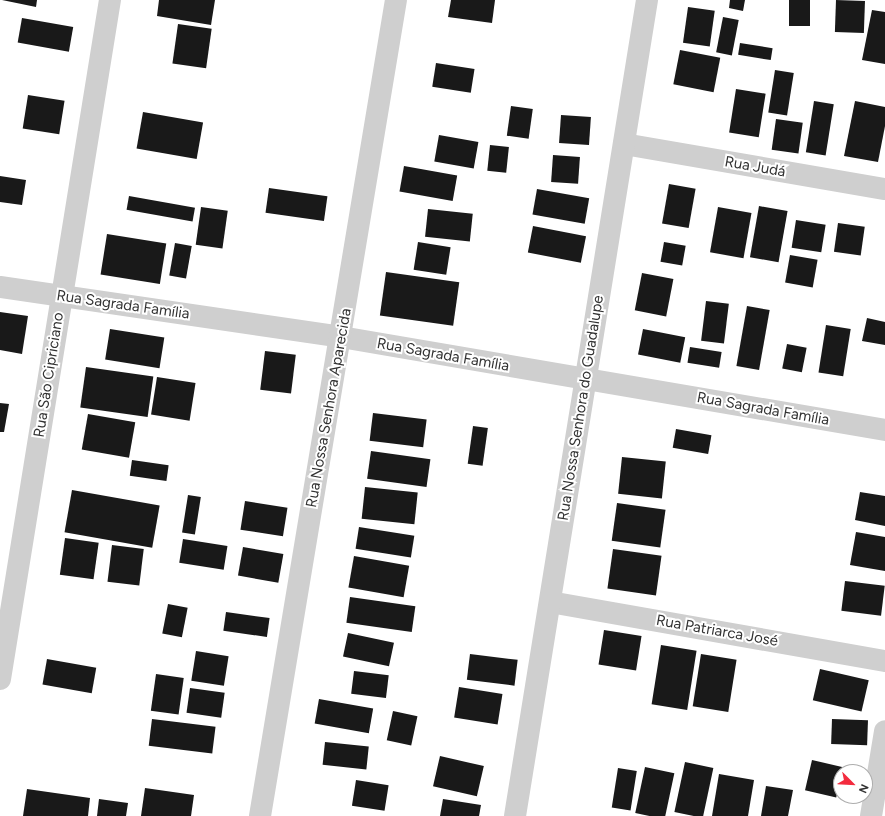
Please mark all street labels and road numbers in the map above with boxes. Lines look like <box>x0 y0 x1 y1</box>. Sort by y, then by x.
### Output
street label: Rua Judá <box>723 153 787 181</box>
street label: Rua Sagrada Família <box>55 287 191 323</box>
street label: Rua Nossa Senhora do Guadalupe <box>554 294 608 522</box>
street label: Rua Nossa Senhora Aparecida <box>303 307 355 509</box>
street label: Rua São Cipriciano <box>30 311 68 439</box>
street label: Rua Sagrada Família <box>375 334 511 376</box>
street label: Rua Sagrada Família <box>695 388 831 430</box>
street label: Rua Patriarca José <box>655 611 779 651</box>

